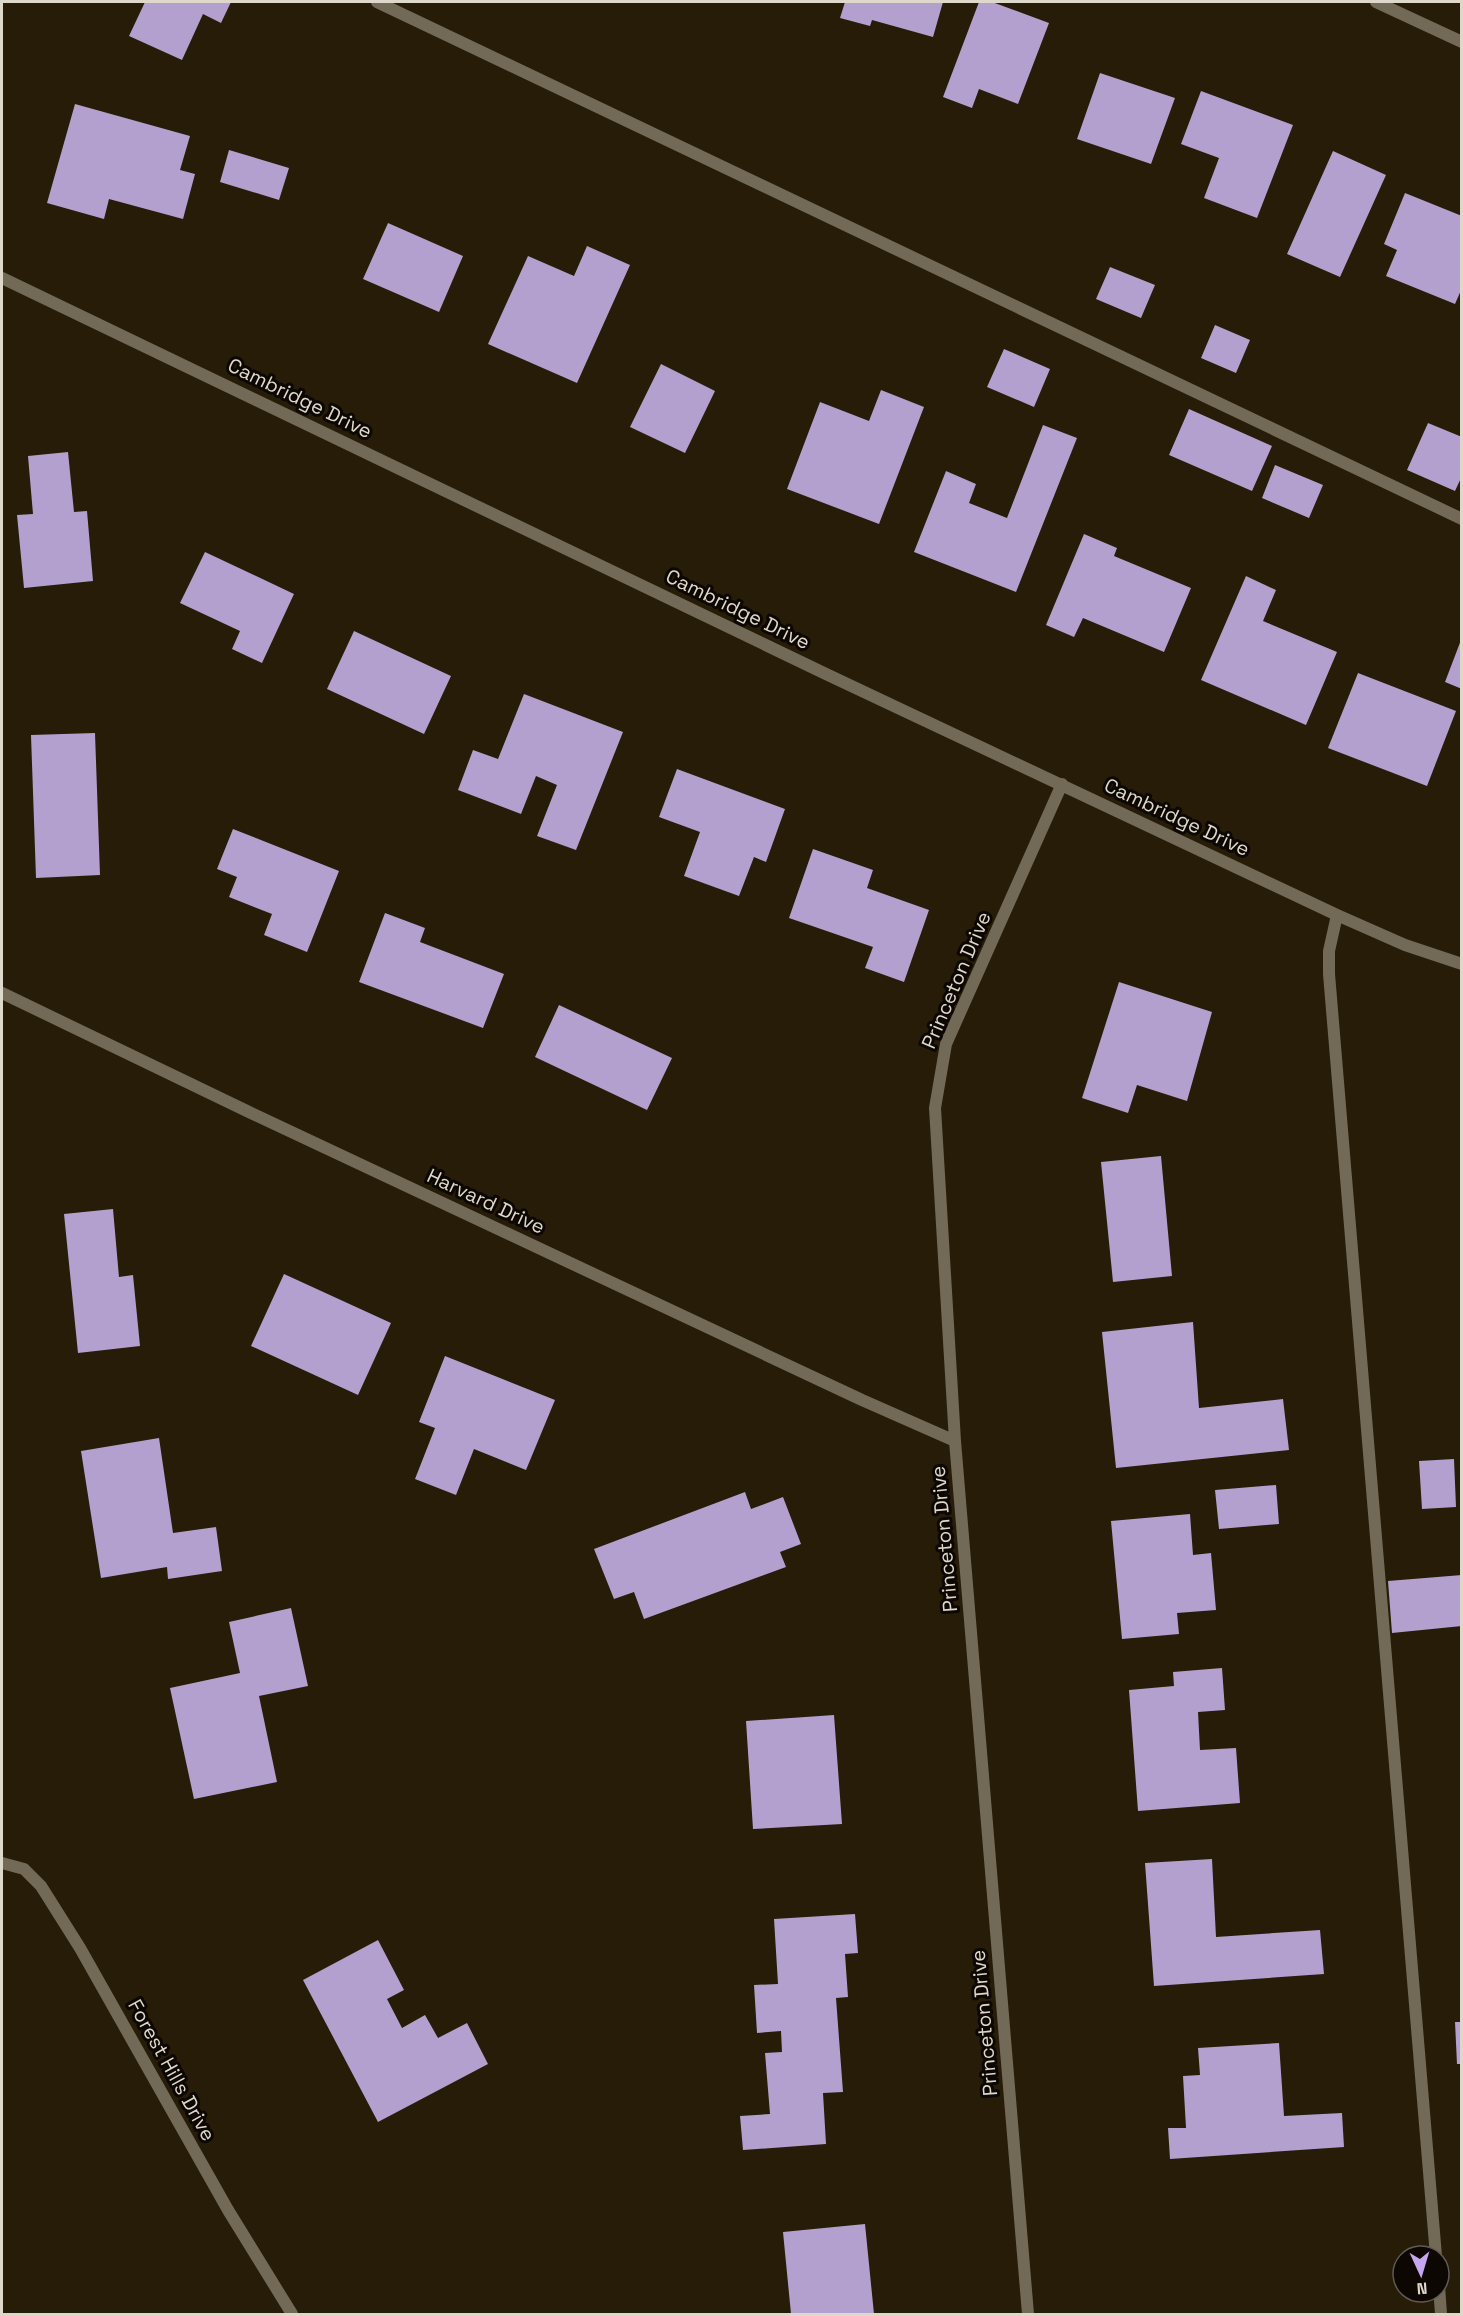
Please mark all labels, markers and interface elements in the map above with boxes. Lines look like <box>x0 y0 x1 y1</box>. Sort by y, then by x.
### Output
street label: Cambridge Drive <box>224 352 376 444</box>
street label: Cambridge Drive <box>662 563 814 655</box>
street label: Cambridge Drive <box>1100 772 1254 862</box>
street label: Princeton Drive <box>915 907 997 1053</box>
street label: Harvard Drive <box>423 1162 549 1240</box>
street label: Princeton Drive <box>925 1465 963 1613</box>
street label: Princeton Drive <box>965 1949 1003 2097</box>
street label: Forest Hills Drive <box>122 1995 222 2145</box>
north arrow <box>1391 2244 1451 2304</box>
text: N <box>1416 2278 1428 2299</box>

